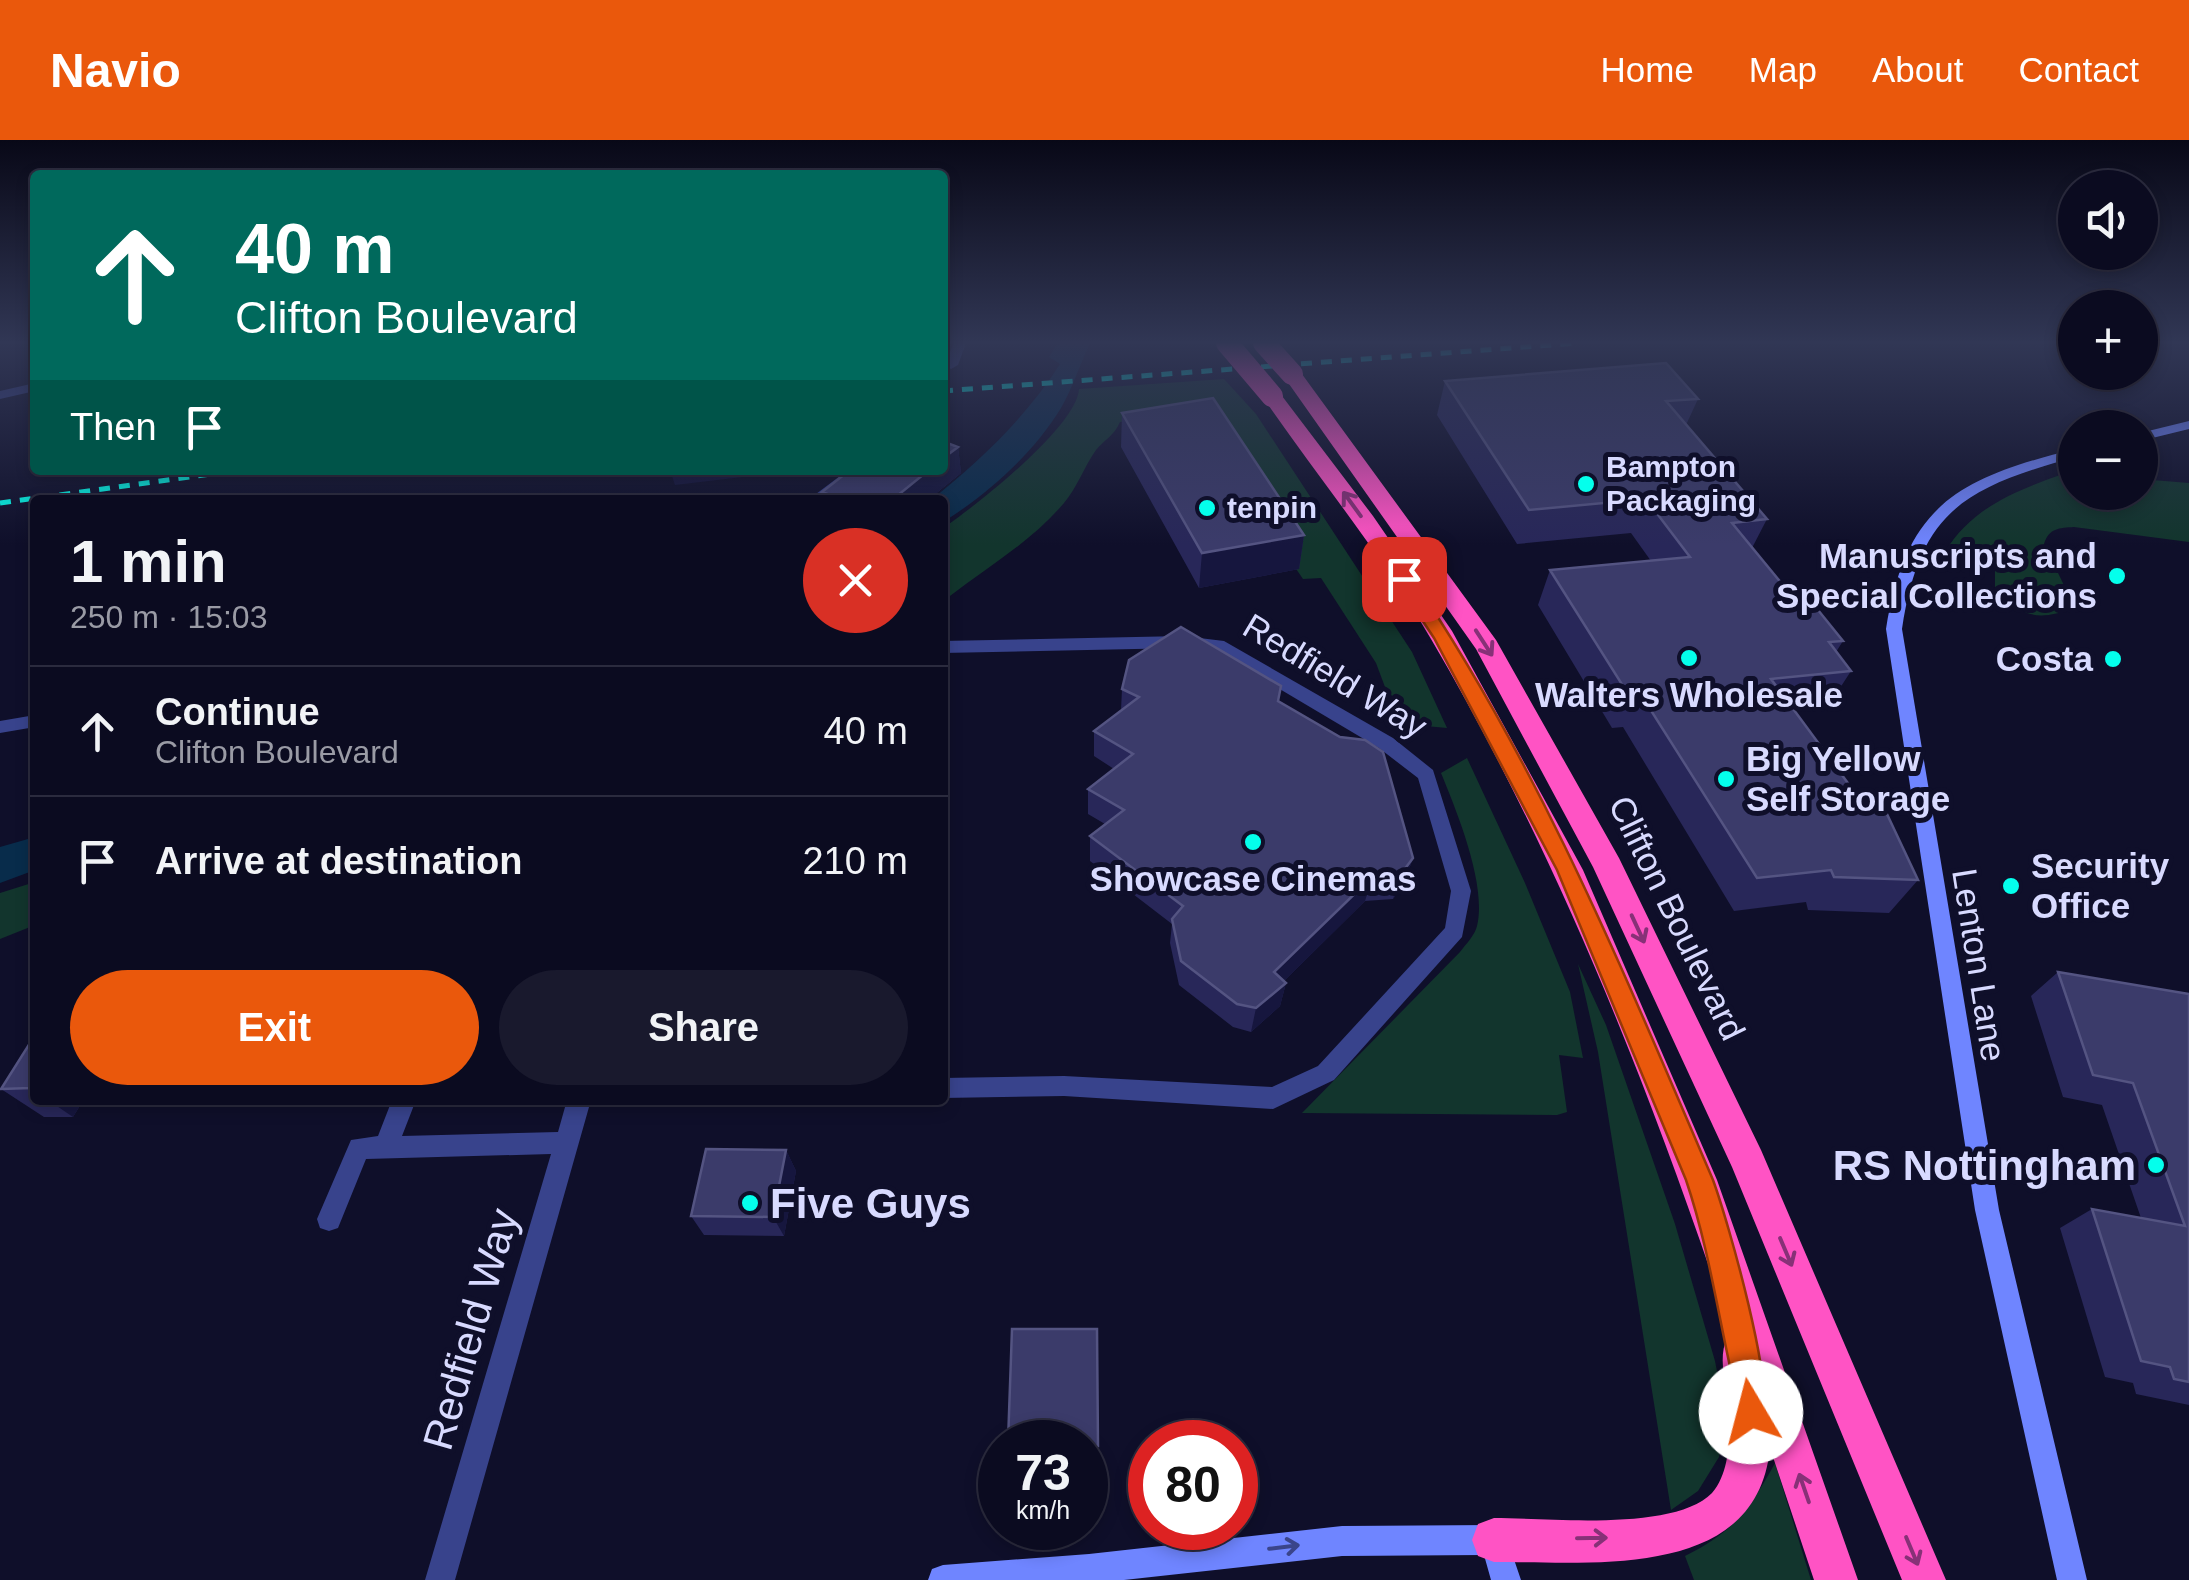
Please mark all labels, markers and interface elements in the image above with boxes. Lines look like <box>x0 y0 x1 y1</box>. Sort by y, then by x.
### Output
text: Navio <box>50 44 181 97</box>
text: Home <box>1600 50 1694 89</box>
text: Map <box>1749 50 1817 89</box>
text: About <box>1872 50 1963 89</box>
text: Contact <box>2018 50 2139 89</box>
map controls <box>2058 170 2158 510</box>
button: sound <box>2058 170 2158 270</box>
icon: ahead <box>70 210 200 340</box>
text: 40 m <box>235 210 395 288</box>
button: + <box>2058 290 2158 390</box>
text: Clifton Boulevard <box>235 292 578 343</box>
icon: arrive <box>177 400 232 455</box>
text: Then <box>70 406 157 448</box>
button: − <box>2058 410 2158 510</box>
place label: Bampton Packaging <box>1606 450 1756 517</box>
marker: Bampton Packaging <box>1575 473 1597 495</box>
place label: tenpin <box>1227 491 1317 524</box>
one-way arrow <box>1342 491 1363 518</box>
marker: tenpin <box>1196 497 1218 519</box>
text: 1 min <box>70 528 227 595</box>
button: close <box>803 528 908 633</box>
place label: Manuscripts and Special Collections <box>1776 536 2097 615</box>
pin <box>1362 537 1447 622</box>
icon: arrive <box>1377 552 1432 607</box>
marker: Manuscripts and Special Collections <box>2106 565 2128 587</box>
text: 250 m · 15:03 <box>70 599 267 635</box>
street label: Redfield Way <box>1237 606 1434 746</box>
one-way arrow <box>1473 628 1494 657</box>
place label: Costa <box>1996 639 2094 678</box>
marker: Walters Wholesale <box>1678 647 1700 669</box>
marker: Costa <box>2102 648 2124 670</box>
place label: Walters Wholesale <box>1535 675 1843 714</box>
text: Continue <box>155 691 320 733</box>
icon: ahead <box>70 704 125 759</box>
text: 40 m <box>824 710 908 752</box>
text: Clifton Boulevard <box>155 734 399 770</box>
place label: Big Yellow Self Storage <box>1746 739 1950 818</box>
marker: Big Yellow Self Storage <box>1715 768 1737 790</box>
street label: Clifton Boulevard <box>1601 789 1753 1046</box>
marker: Showcase Cinemas <box>1242 831 1264 853</box>
icon: arrive <box>70 834 125 889</box>
text: Arrive at destination <box>155 840 522 882</box>
text: 210 m <box>802 840 908 882</box>
place label: Security Office <box>2031 846 2170 925</box>
place label: Showcase Cinemas <box>1090 859 1416 898</box>
street label: Lenton Lane <box>1945 866 2014 1064</box>
marker: Security Office <box>2000 875 2022 897</box>
one-way arrow <box>1629 913 1648 943</box>
button: Exit <box>70 970 479 1085</box>
button: Share <box>499 970 908 1085</box>
place label: RS Nottingham <box>1833 1142 2136 1189</box>
marker: RS Nottingham <box>2145 1154 2167 1176</box>
place label: Five Guys <box>770 1180 971 1227</box>
marker: Five Guys <box>739 1192 761 1214</box>
street label: Redfield Way <box>414 1203 527 1455</box>
one-way arrow <box>1778 1236 1796 1266</box>
position arrow <box>1699 1360 1803 1464</box>
speed limit sign: 80 <box>1128 1420 1258 1550</box>
text: 73 <box>1015 1445 1071 1501</box>
one-way arrow <box>1794 1472 1812 1504</box>
text: km/h <box>1016 1496 1070 1524</box>
one-way arrow <box>1575 1528 1607 1547</box>
one-way arrow <box>1904 1535 1922 1566</box>
one-way arrow <box>1267 1537 1300 1556</box>

